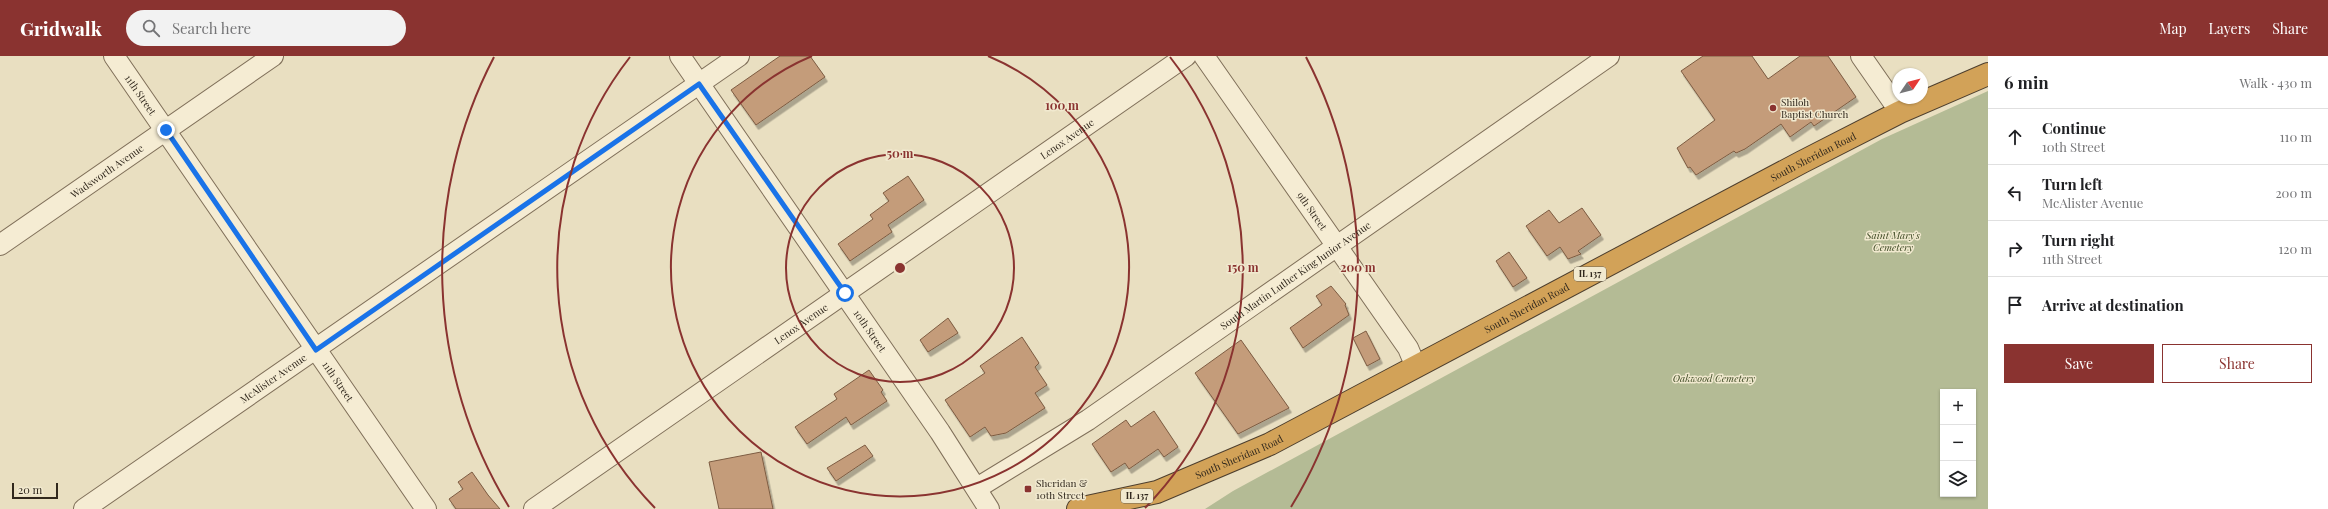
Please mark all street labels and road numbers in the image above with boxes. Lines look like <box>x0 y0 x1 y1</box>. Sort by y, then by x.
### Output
street label: 11th Street <box>122 72 160 118</box>
street label: Lenox Avenue <box>1037 115 1097 162</box>
street label: South Sheridan Road <box>1768 129 1858 185</box>
street label: Wadsworth Avenue <box>67 141 146 202</box>
street label: 9th Street <box>1294 189 1331 233</box>
street label: South Martin Luther King Junior Avenue <box>1217 218 1373 333</box>
road number: IL 137 <box>1574 267 1606 281</box>
street label: South Sheridan Road <box>1482 280 1572 336</box>
street label: Lenox Avenue <box>771 300 831 347</box>
street label: 10th Street <box>850 307 890 355</box>
street label: McAlister Avenue <box>237 350 309 406</box>
street label: 11th Street <box>319 358 357 405</box>
street label: South Sheridan Road <box>1193 431 1285 482</box>
road number: IL 137 <box>1121 489 1153 503</box>

